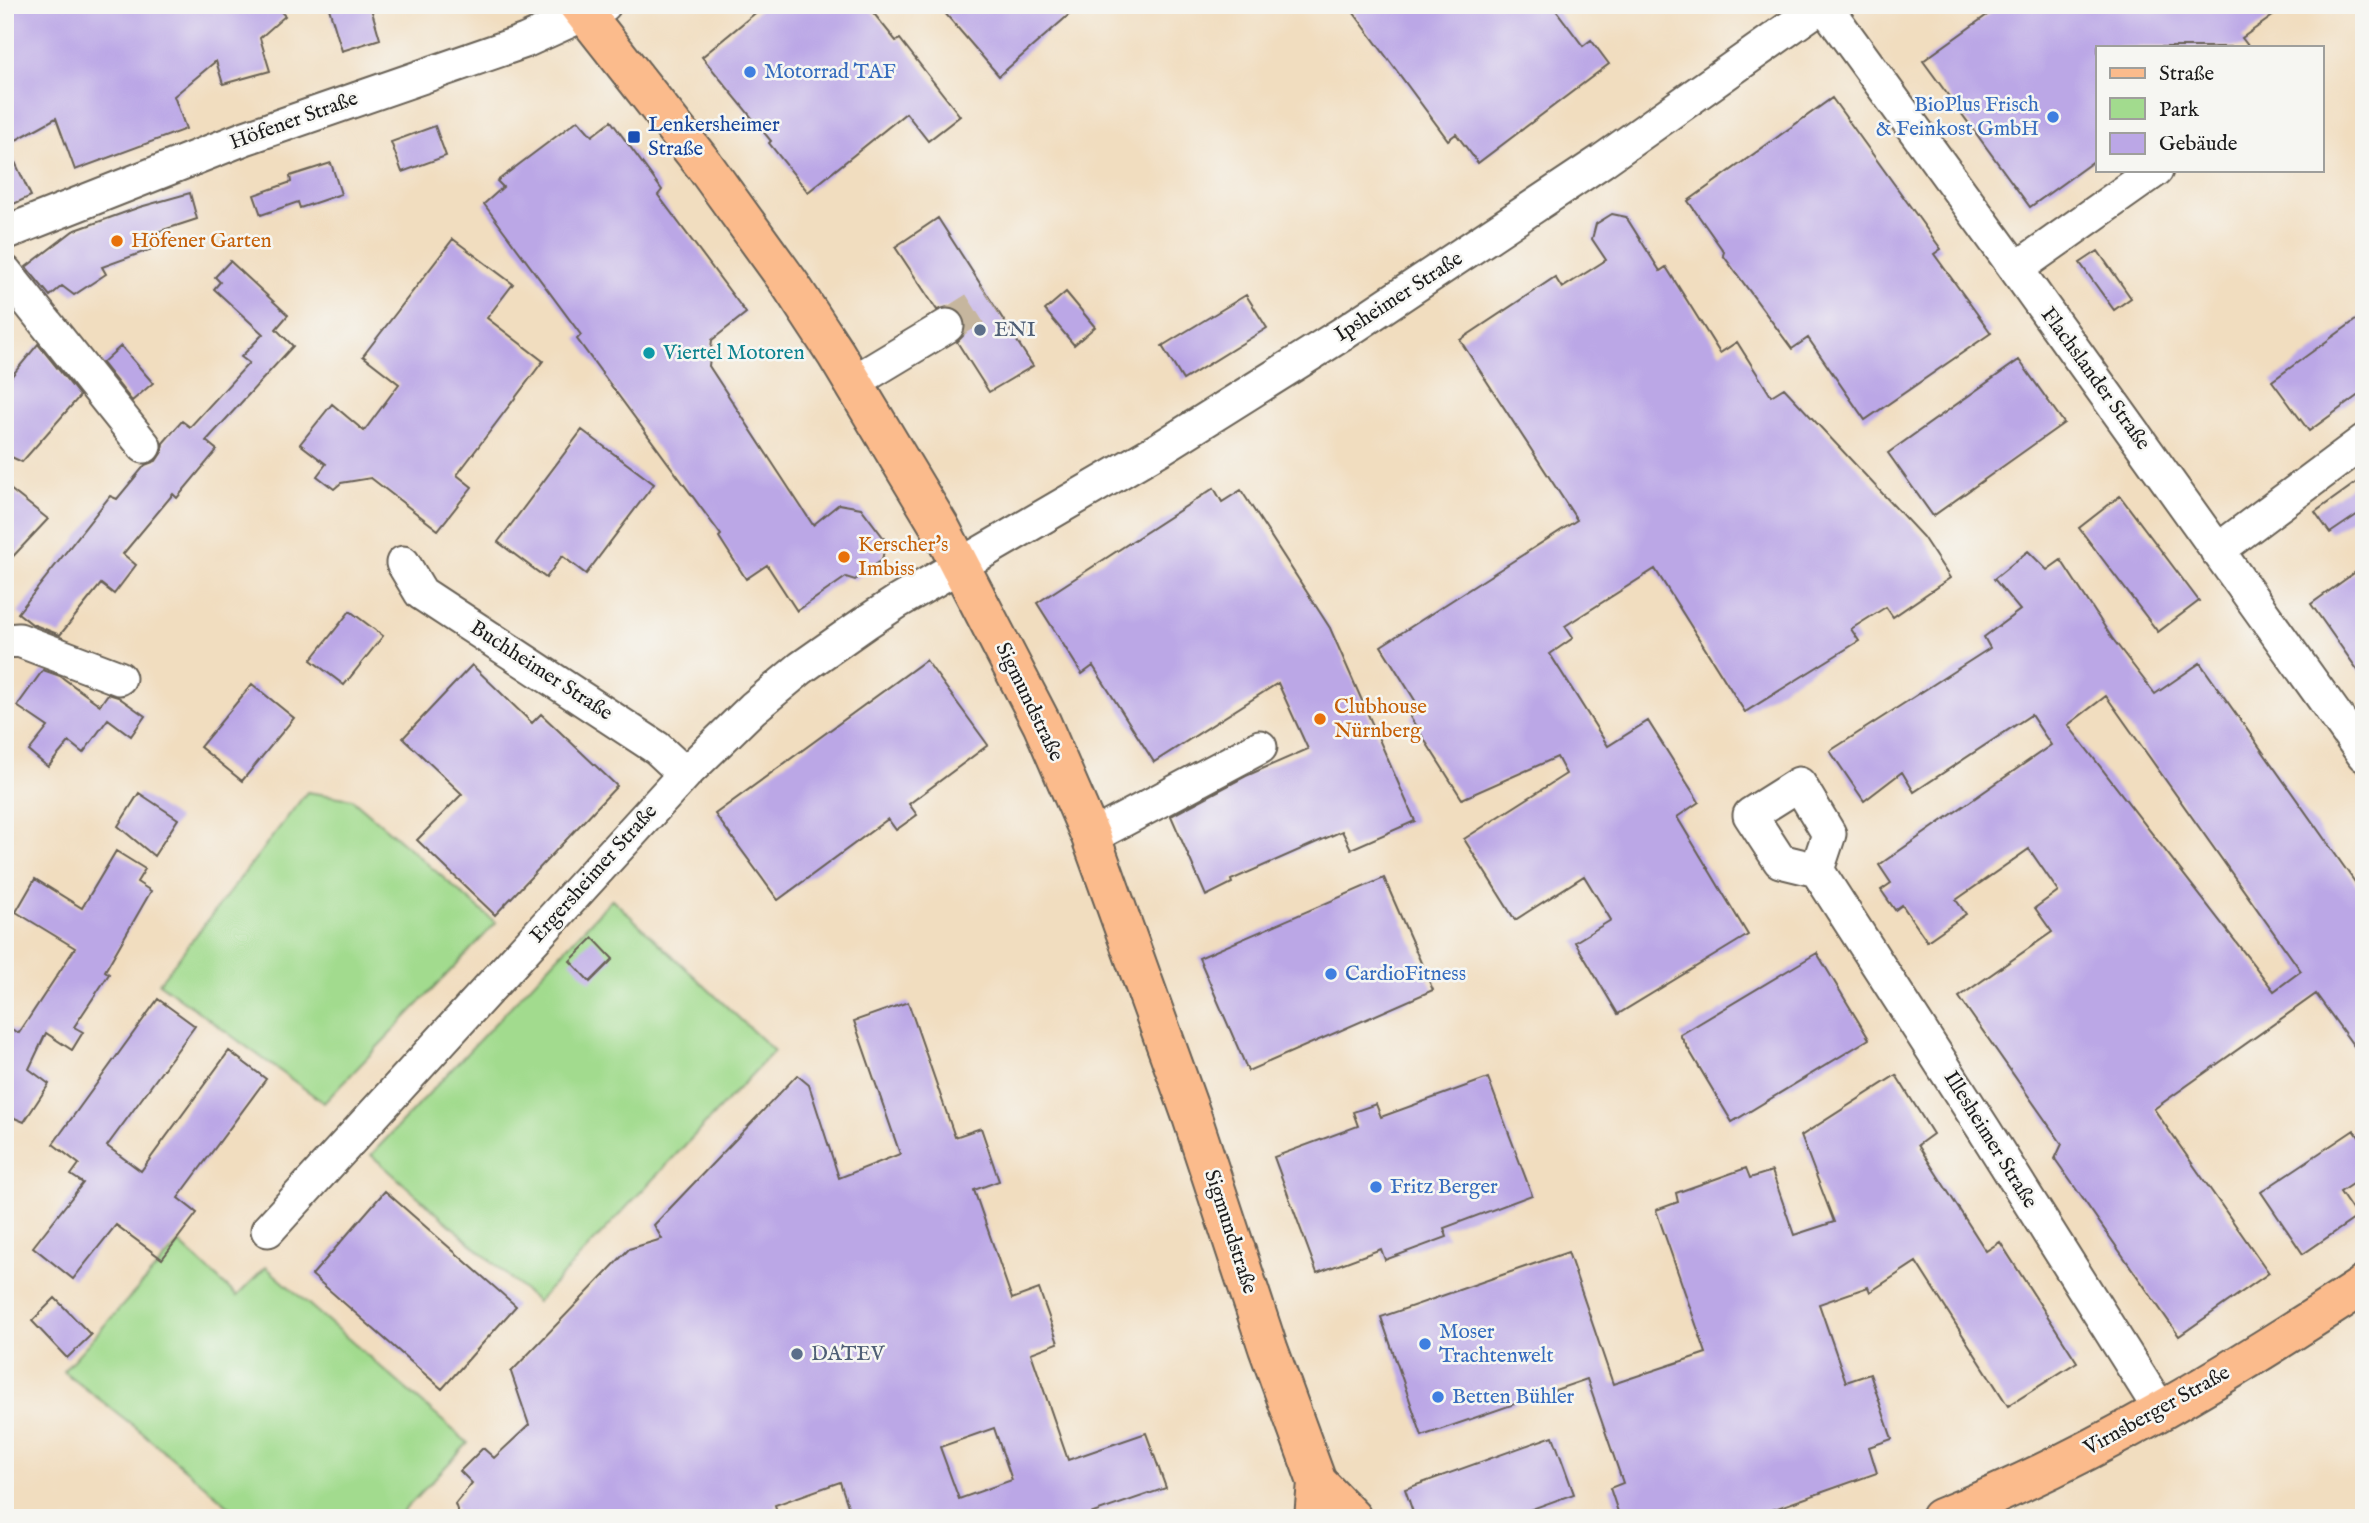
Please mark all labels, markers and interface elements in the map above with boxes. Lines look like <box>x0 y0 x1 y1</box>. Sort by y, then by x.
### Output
legend <box>2096 46 2324 172</box>
place label: Motorrad TAF <box>764 59 896 86</box>
text: Straße <box>2159 61 2215 88</box>
marker: Motorrad TAF <box>742 64 758 80</box>
street label: Höfener Straße <box>226 85 362 157</box>
place label: BioPlus Frisch & Feinkost GmbH <box>1876 92 2039 143</box>
text: Park <box>2159 97 2200 124</box>
marker: BioPlus Frisch & Feinkost GmbH <box>2045 109 2061 125</box>
place label: Lenkersheimer Straße <box>648 112 780 163</box>
marker: Lenkersheimer Straße <box>626 129 642 145</box>
text: Gebäude <box>2159 131 2238 158</box>
place label: Höfener Garten <box>131 228 272 255</box>
marker: Höfener Garten <box>109 233 125 249</box>
street label: Ipsheimer Straße <box>1330 245 1468 348</box>
street label: Flachslander Straße <box>2034 302 2156 456</box>
place label: ENI <box>994 317 1036 344</box>
marker: ENI <box>972 322 988 338</box>
place label: Viertel Motoren <box>662 340 805 367</box>
marker: Viertel Motoren <box>641 345 657 361</box>
place label: Kerscher's Imbiss <box>858 532 948 583</box>
marker: Kerscher's Imbiss <box>836 549 852 565</box>
street label: Buchheimer Straße <box>465 615 618 727</box>
street label: Sigmundstraße <box>989 638 1070 766</box>
place label: Clubhouse Nürnberg <box>1334 694 1427 745</box>
marker: Clubhouse Nürnberg <box>1312 711 1328 727</box>
street label: Ergersheimer Straße <box>524 799 664 949</box>
place label: CardioFitness <box>1345 961 1466 988</box>
marker: CardioFitness <box>1323 966 1339 982</box>
street label: Illesheimer Straße <box>1937 1066 2043 1214</box>
street label: Sigmundstraße <box>1197 1166 1263 1298</box>
place label: Fritz Berger <box>1390 1174 1498 1201</box>
marker: Fritz Berger <box>1368 1179 1384 1195</box>
place label: Moser Trachtenwelt <box>1439 1319 1554 1370</box>
marker: Moser Trachtenwelt <box>1417 1336 1433 1352</box>
place label: DATEV <box>811 1341 886 1368</box>
marker: DATEV <box>789 1346 805 1362</box>
street label: Virnsberger Straße <box>2078 1360 2235 1463</box>
place label: Betten Bühler <box>1452 1384 1575 1411</box>
marker: Betten Bühler <box>1430 1389 1446 1405</box>

